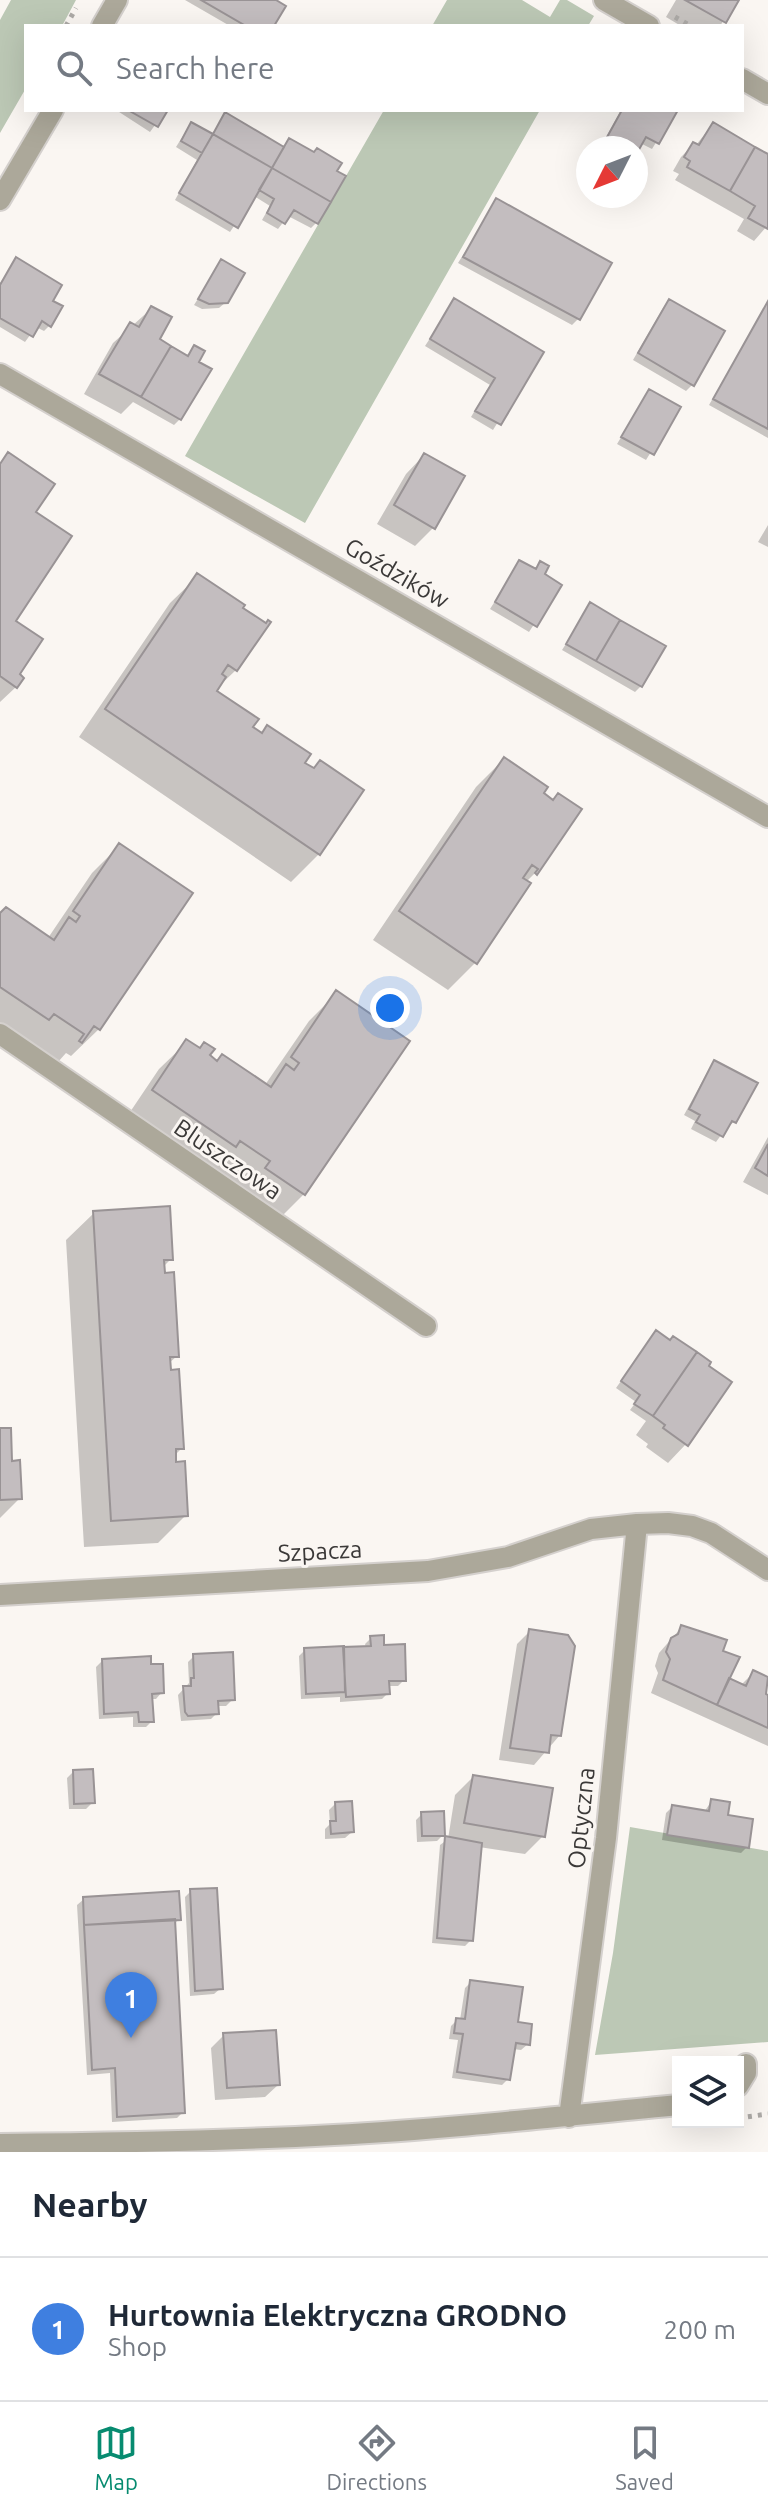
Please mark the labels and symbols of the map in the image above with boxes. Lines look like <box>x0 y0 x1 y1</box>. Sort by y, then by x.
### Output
north arrow <box>576 136 648 208</box>
street label: Goździków <box>340 532 454 614</box>
your location <box>370 988 410 1028</box>
street label: Bluszczowa <box>169 1113 287 1205</box>
street label: Szpacza <box>277 1535 363 1567</box>
street label: Optyczna <box>562 1766 600 1870</box>
pin: 1 <box>105 1972 157 2038</box>

